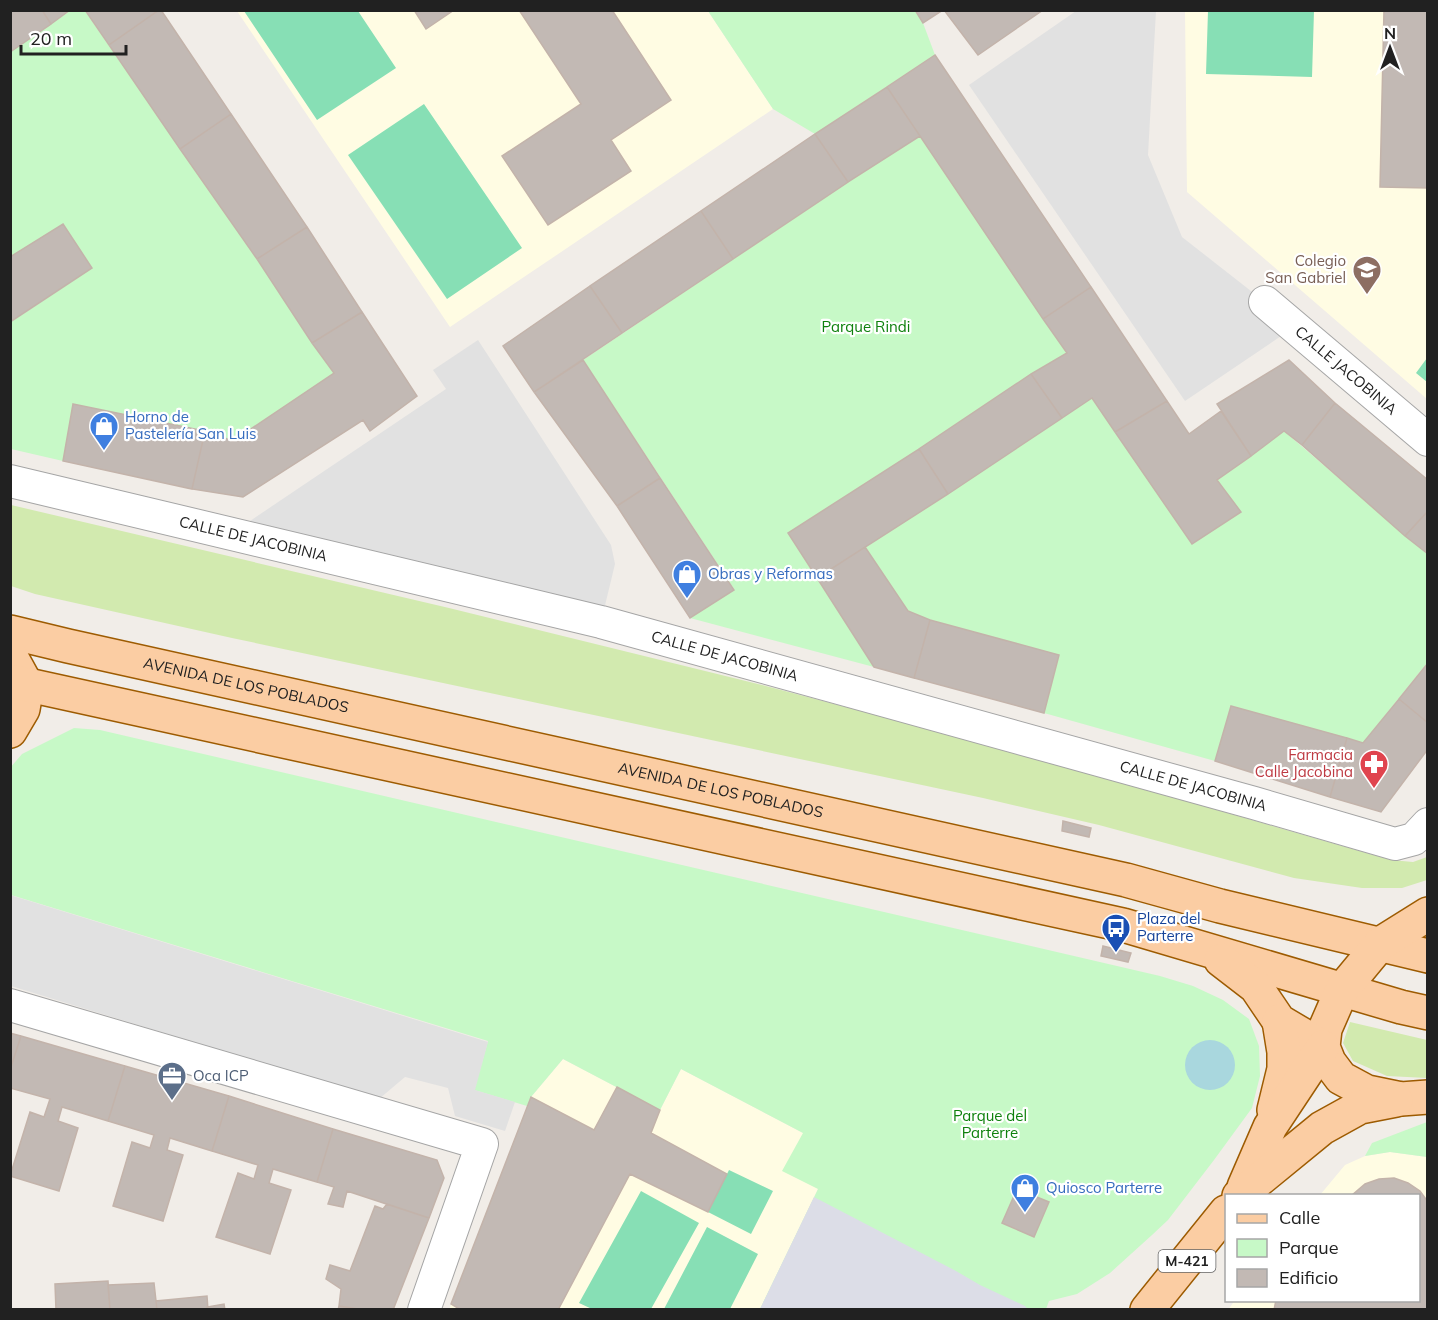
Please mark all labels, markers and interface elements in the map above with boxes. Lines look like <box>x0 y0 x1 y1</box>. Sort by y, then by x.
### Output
scale bar <box>21 18 126 56</box>
north arrow <box>1360 18 1420 78</box>
text: N <box>1384 23 1396 43</box>
text: 20 m <box>30 27 72 50</box>
place label: Colegio San Gabriel <box>1265 251 1346 287</box>
school or university icon: Colegio San Gabriel <box>1351 254 1383 296</box>
park label: Parque Rindi <box>822 317 910 336</box>
street label: CALLE JACOBINIA <box>1291 322 1401 419</box>
place label: Horno de Pastelería San Luis <box>125 407 257 443</box>
shop icon: Horno de Pastelería San Luis <box>88 410 120 452</box>
street label: CALLE DE JACOBINIA <box>177 512 329 565</box>
shop icon: Obras y Reformas <box>671 558 703 600</box>
place label: Obras y Reformas <box>708 564 833 583</box>
street label: CALLE DE JACOBINIA <box>649 626 801 685</box>
street label: AVENIDA DE LOS POBLADOS <box>142 653 351 717</box>
place label: Farmacia Calle Jacobina <box>1255 745 1353 781</box>
pharmacy icon: Farmacia Calle Jacobina <box>1358 748 1390 790</box>
street label: CALLE DE JACOBINIA <box>1118 756 1269 815</box>
street label: AVENIDA DE LOS POBLADOS <box>616 758 825 822</box>
place label: Plaza del Parterre <box>1137 909 1201 945</box>
bus stop icon: Plaza del Parterre <box>1100 912 1132 954</box>
office icon: Oca ICP <box>156 1060 188 1102</box>
place label: Oca ICP <box>193 1066 249 1085</box>
park label: Parque del Parterre <box>953 1106 1027 1142</box>
shop icon: Quiosco Parterre <box>1009 1172 1041 1214</box>
place label: Quiosco Parterre <box>1046 1178 1162 1197</box>
legend <box>1225 1194 1420 1302</box>
text: Calle <box>1279 1206 1320 1229</box>
text: Parque <box>1279 1236 1338 1259</box>
road number: M-421 <box>1158 1250 1216 1272</box>
text: Edificio <box>1279 1266 1338 1289</box>

